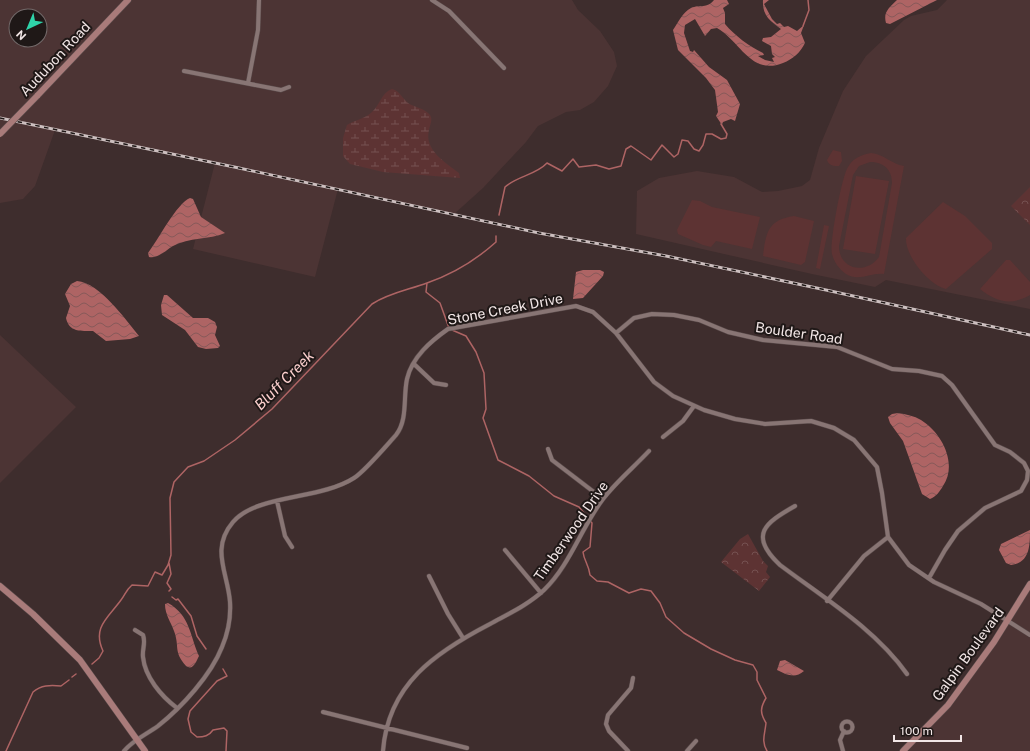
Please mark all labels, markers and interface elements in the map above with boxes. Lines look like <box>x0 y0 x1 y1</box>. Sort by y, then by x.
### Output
north arrow <box>8 8 48 48</box>
street label: Audubon Road <box>17 19 93 99</box>
text: N <box>14 28 28 42</box>
street label: Stone Creek Drive <box>446 290 564 328</box>
street label: Boulder Road <box>754 319 844 347</box>
water label: Bluff Creek <box>251 346 318 413</box>
street label: Timberwood Drive <box>531 478 611 584</box>
street label: Galpin Boulevard <box>929 604 1007 704</box>
scale bar <box>894 717 961 743</box>
text: 100 m <box>900 724 933 738</box>

